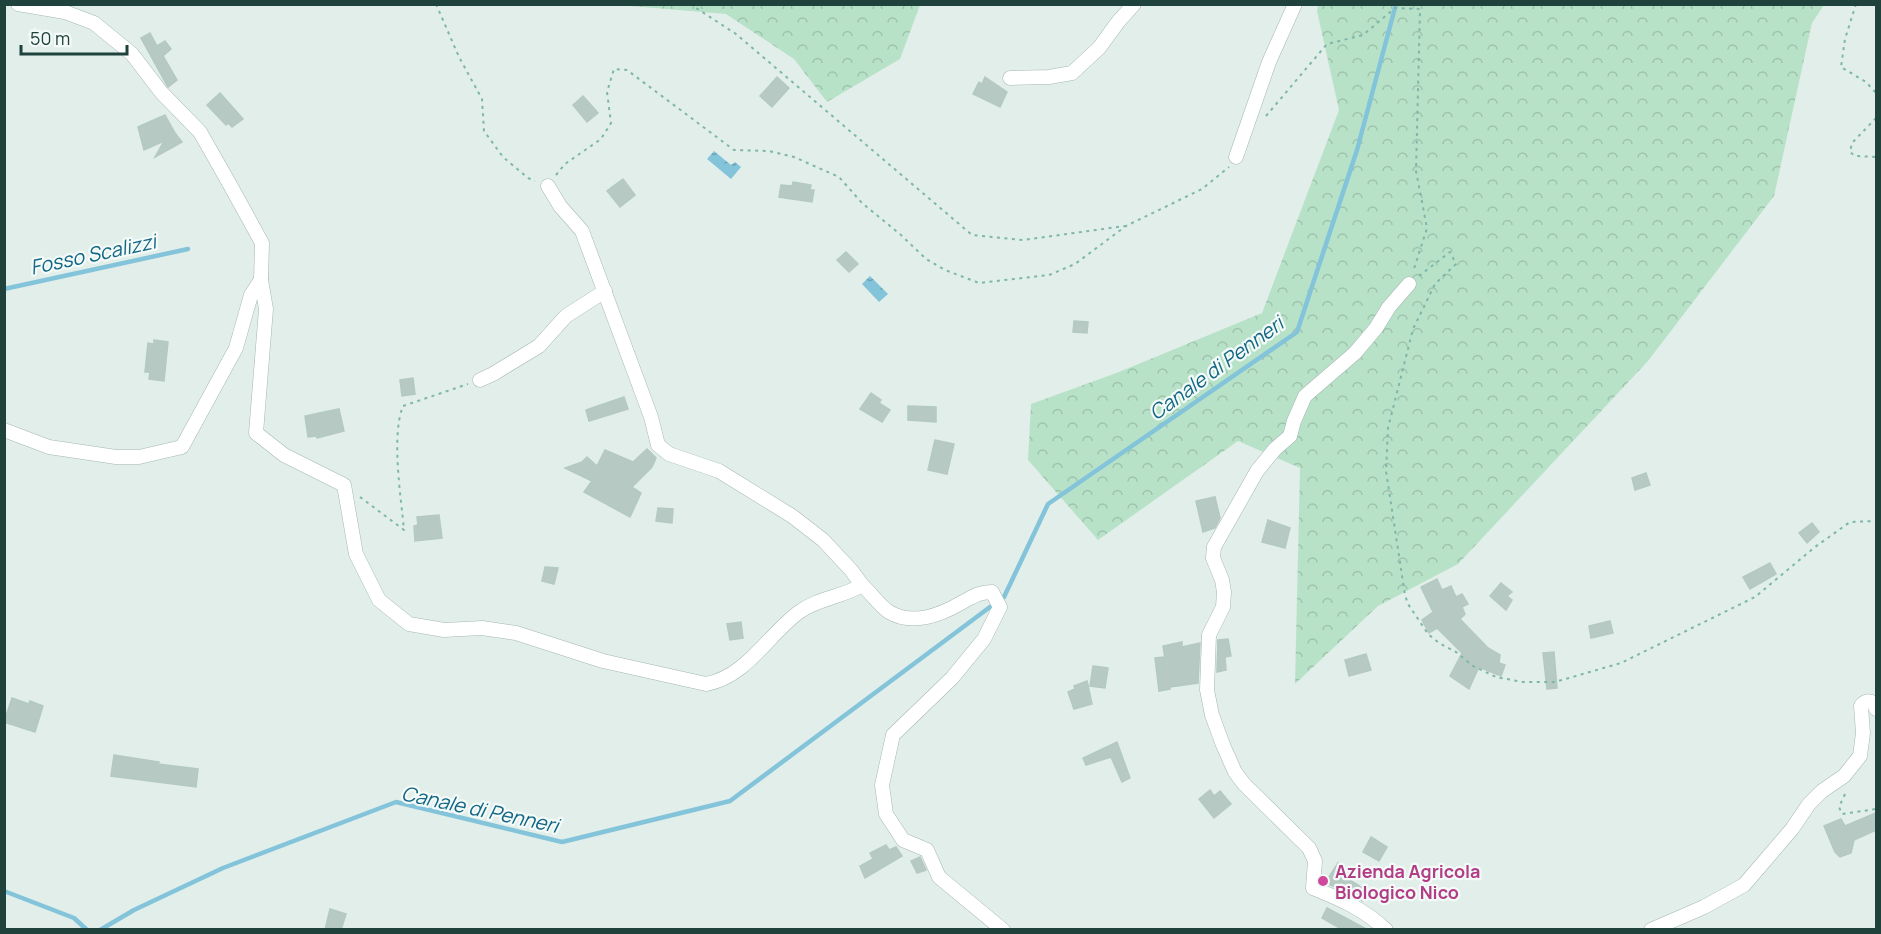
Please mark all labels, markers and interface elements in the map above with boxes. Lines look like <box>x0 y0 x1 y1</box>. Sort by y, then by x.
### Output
scale bar <box>21 18 128 56</box>
text: 50 m <box>30 26 70 50</box>
water label: Fosso Scalizzi <box>28 227 161 281</box>
water label: Canale di Penneri <box>1143 309 1291 426</box>
water label: Canale di Penneri <box>399 779 563 839</box>
place label: Azienda Agricola Biologico Nico <box>1335 859 1481 904</box>
marker: Azienda Agricola Biologico Nico <box>1316 874 1330 888</box>

